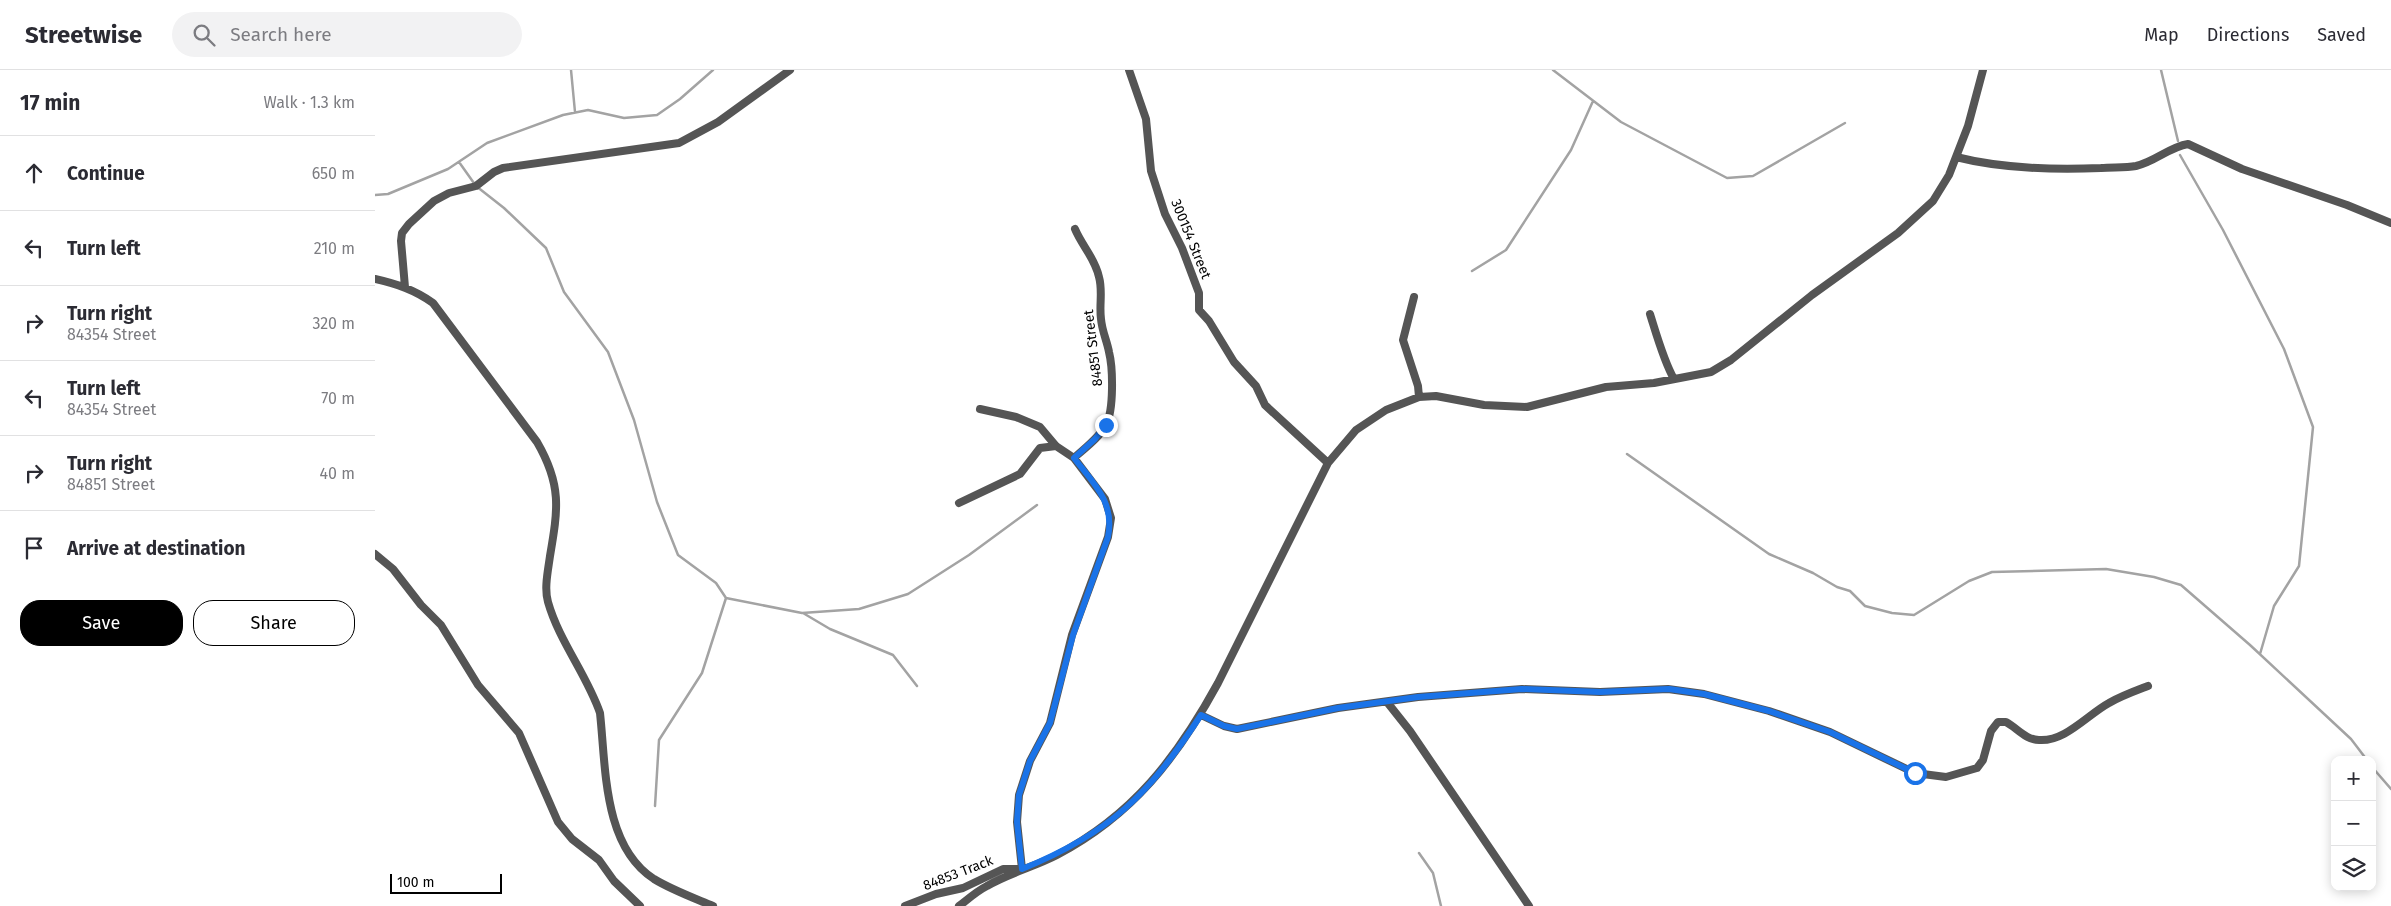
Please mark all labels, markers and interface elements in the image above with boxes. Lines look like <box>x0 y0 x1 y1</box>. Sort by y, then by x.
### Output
search box <box>172 12 522 57</box>
text: Streetwise <box>25 21 142 49</box>
icon: search <box>190 21 218 49</box>
text: Search here <box>230 23 332 46</box>
text: Map <box>2144 24 2179 46</box>
text: Directions <box>2207 24 2289 46</box>
text: Saved <box>2317 24 2366 46</box>
text: 17 min <box>20 90 80 116</box>
text: Walk · 1.3 km <box>263 93 355 112</box>
icon: ahead <box>20 159 48 187</box>
text: Continue <box>67 162 145 185</box>
text: 650 m <box>312 164 355 183</box>
street label: 300154 Street <box>1167 197 1215 282</box>
icon: left <box>20 234 48 262</box>
text: Turn left <box>67 237 141 260</box>
text: 210 m <box>314 239 355 258</box>
text: Turn right <box>67 302 152 325</box>
street label: 84851 Street <box>1080 308 1106 387</box>
icon: right <box>20 309 48 337</box>
text: 320 m <box>312 314 355 333</box>
text: 84354 Street <box>67 325 156 344</box>
text: Turn left <box>67 377 141 400</box>
icon: left <box>20 384 48 412</box>
text: 70 m <box>321 389 355 408</box>
text: 84354 Street <box>67 400 156 419</box>
route end <box>1095 414 1118 437</box>
text: Turn right <box>67 452 152 475</box>
icon: right <box>20 459 48 487</box>
text: 40 m <box>320 464 355 483</box>
text: 84851 Street <box>67 475 155 494</box>
icon: arrive <box>20 534 48 562</box>
text: Arrive at destination <box>67 537 246 560</box>
button: Save <box>20 600 183 646</box>
button: Share <box>193 600 355 646</box>
map controls <box>2331 756 2376 891</box>
button: + <box>2331 756 2376 801</box>
route start <box>1904 762 1927 785</box>
button: − <box>2331 801 2376 846</box>
button: layers <box>2331 846 2376 891</box>
street label: 84853 Track <box>921 852 996 894</box>
scale bar <box>390 871 503 894</box>
text: 100 m <box>397 874 434 891</box>

